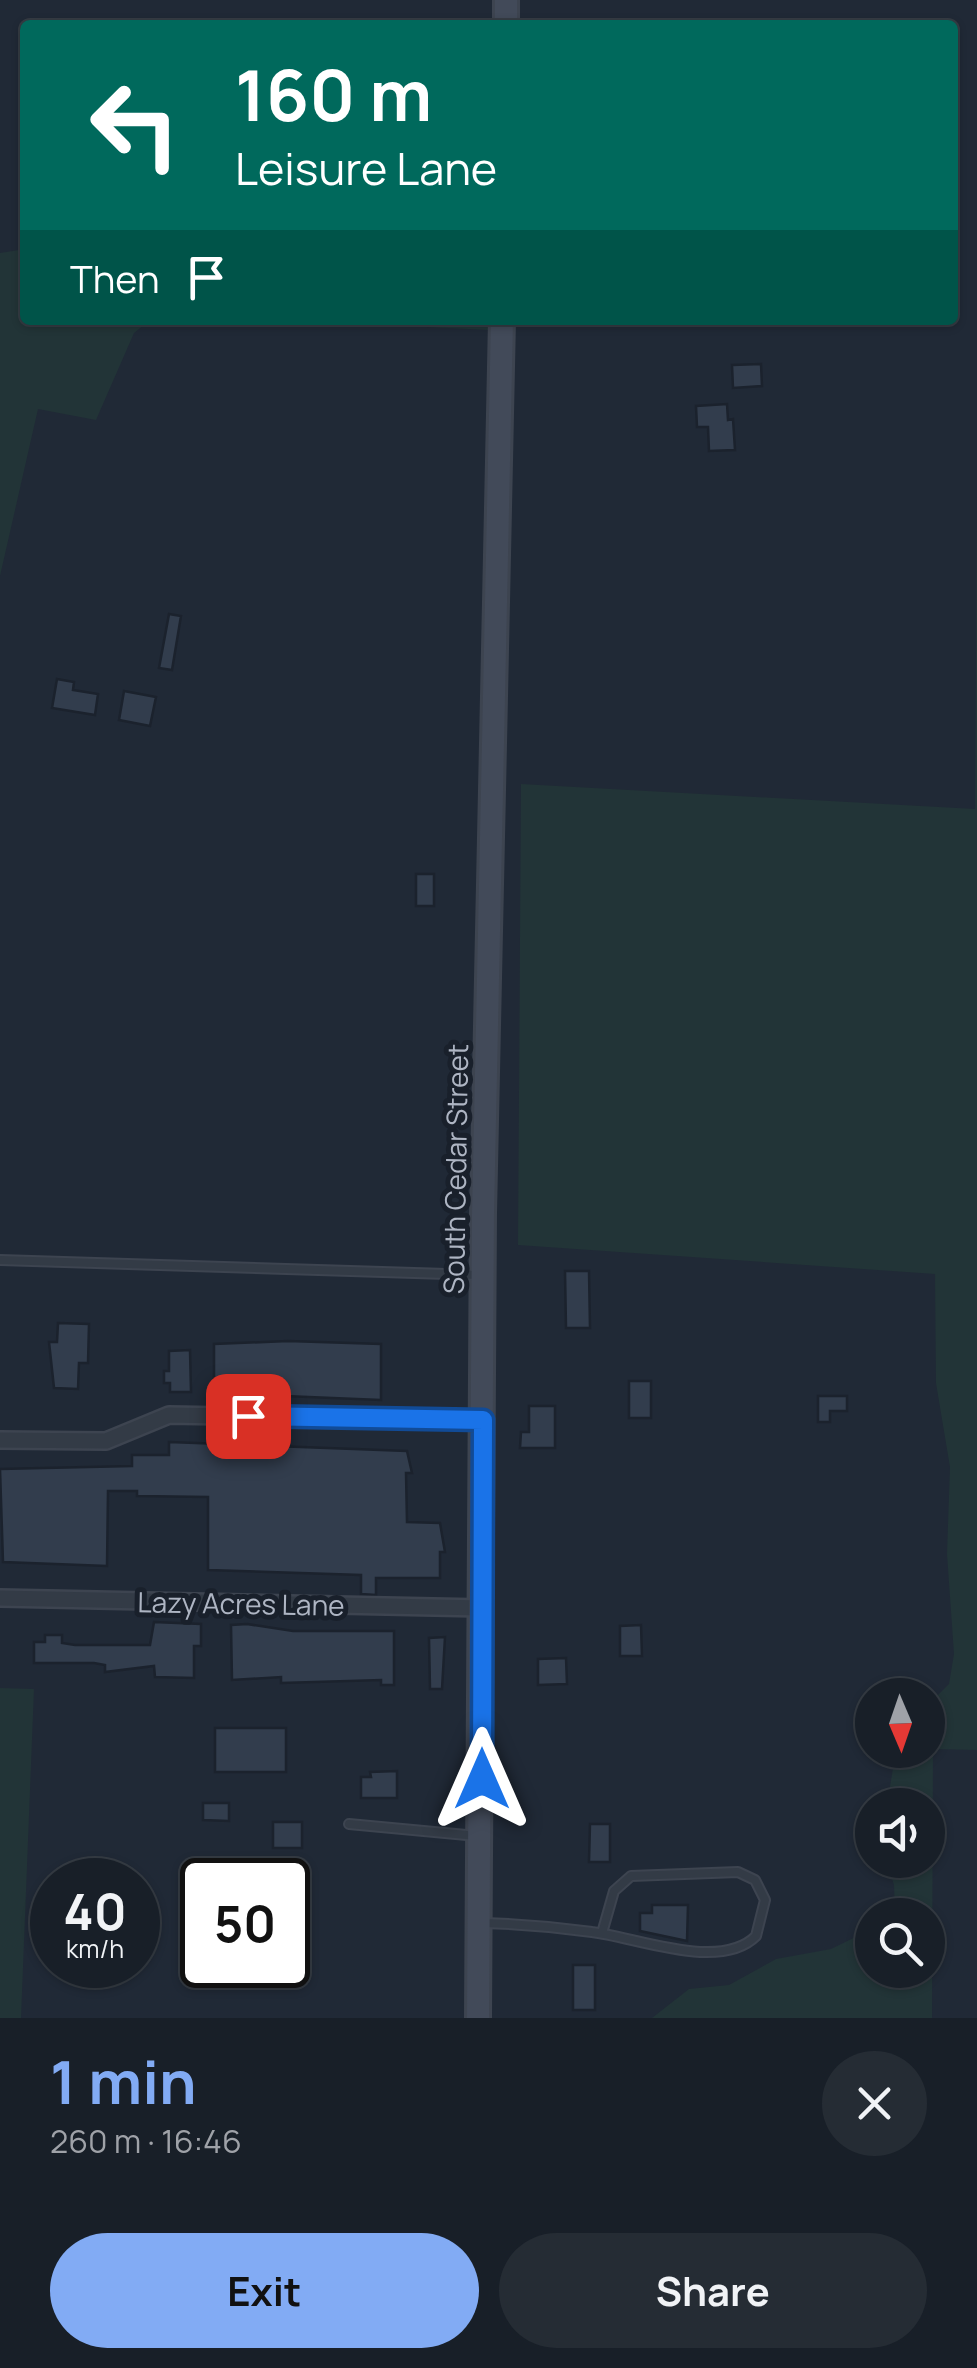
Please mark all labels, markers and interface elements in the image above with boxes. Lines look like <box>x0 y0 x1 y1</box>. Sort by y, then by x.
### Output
text: 160 m <box>235 46 432 142</box>
icon: left <box>70 60 200 190</box>
text: Leisure Lane <box>235 137 497 199</box>
icon: arrive <box>179 250 234 305</box>
text: Then <box>70 252 159 304</box>
street label: South Cedar Street <box>434 1043 476 1295</box>
pin <box>206 1374 291 1459</box>
icon: arrive <box>221 1389 276 1444</box>
street label: Lazy Acres Lane <box>137 1582 345 1624</box>
north arrow <box>855 1678 945 1768</box>
map controls <box>855 1678 945 1988</box>
position arrow <box>430 1727 534 1831</box>
button: sound <box>855 1788 945 1878</box>
speed limit sign: 50 <box>180 1858 310 1988</box>
text: 40 <box>63 1877 127 1945</box>
button: search <box>855 1898 945 1988</box>
text: km/h <box>66 1931 124 1966</box>
text: 1 min <box>50 2040 197 2122</box>
button: close <box>822 2051 927 2156</box>
text: 260 m · 16:46 <box>50 2119 242 2163</box>
button: Exit <box>50 2233 479 2348</box>
button: Share <box>499 2233 927 2348</box>

